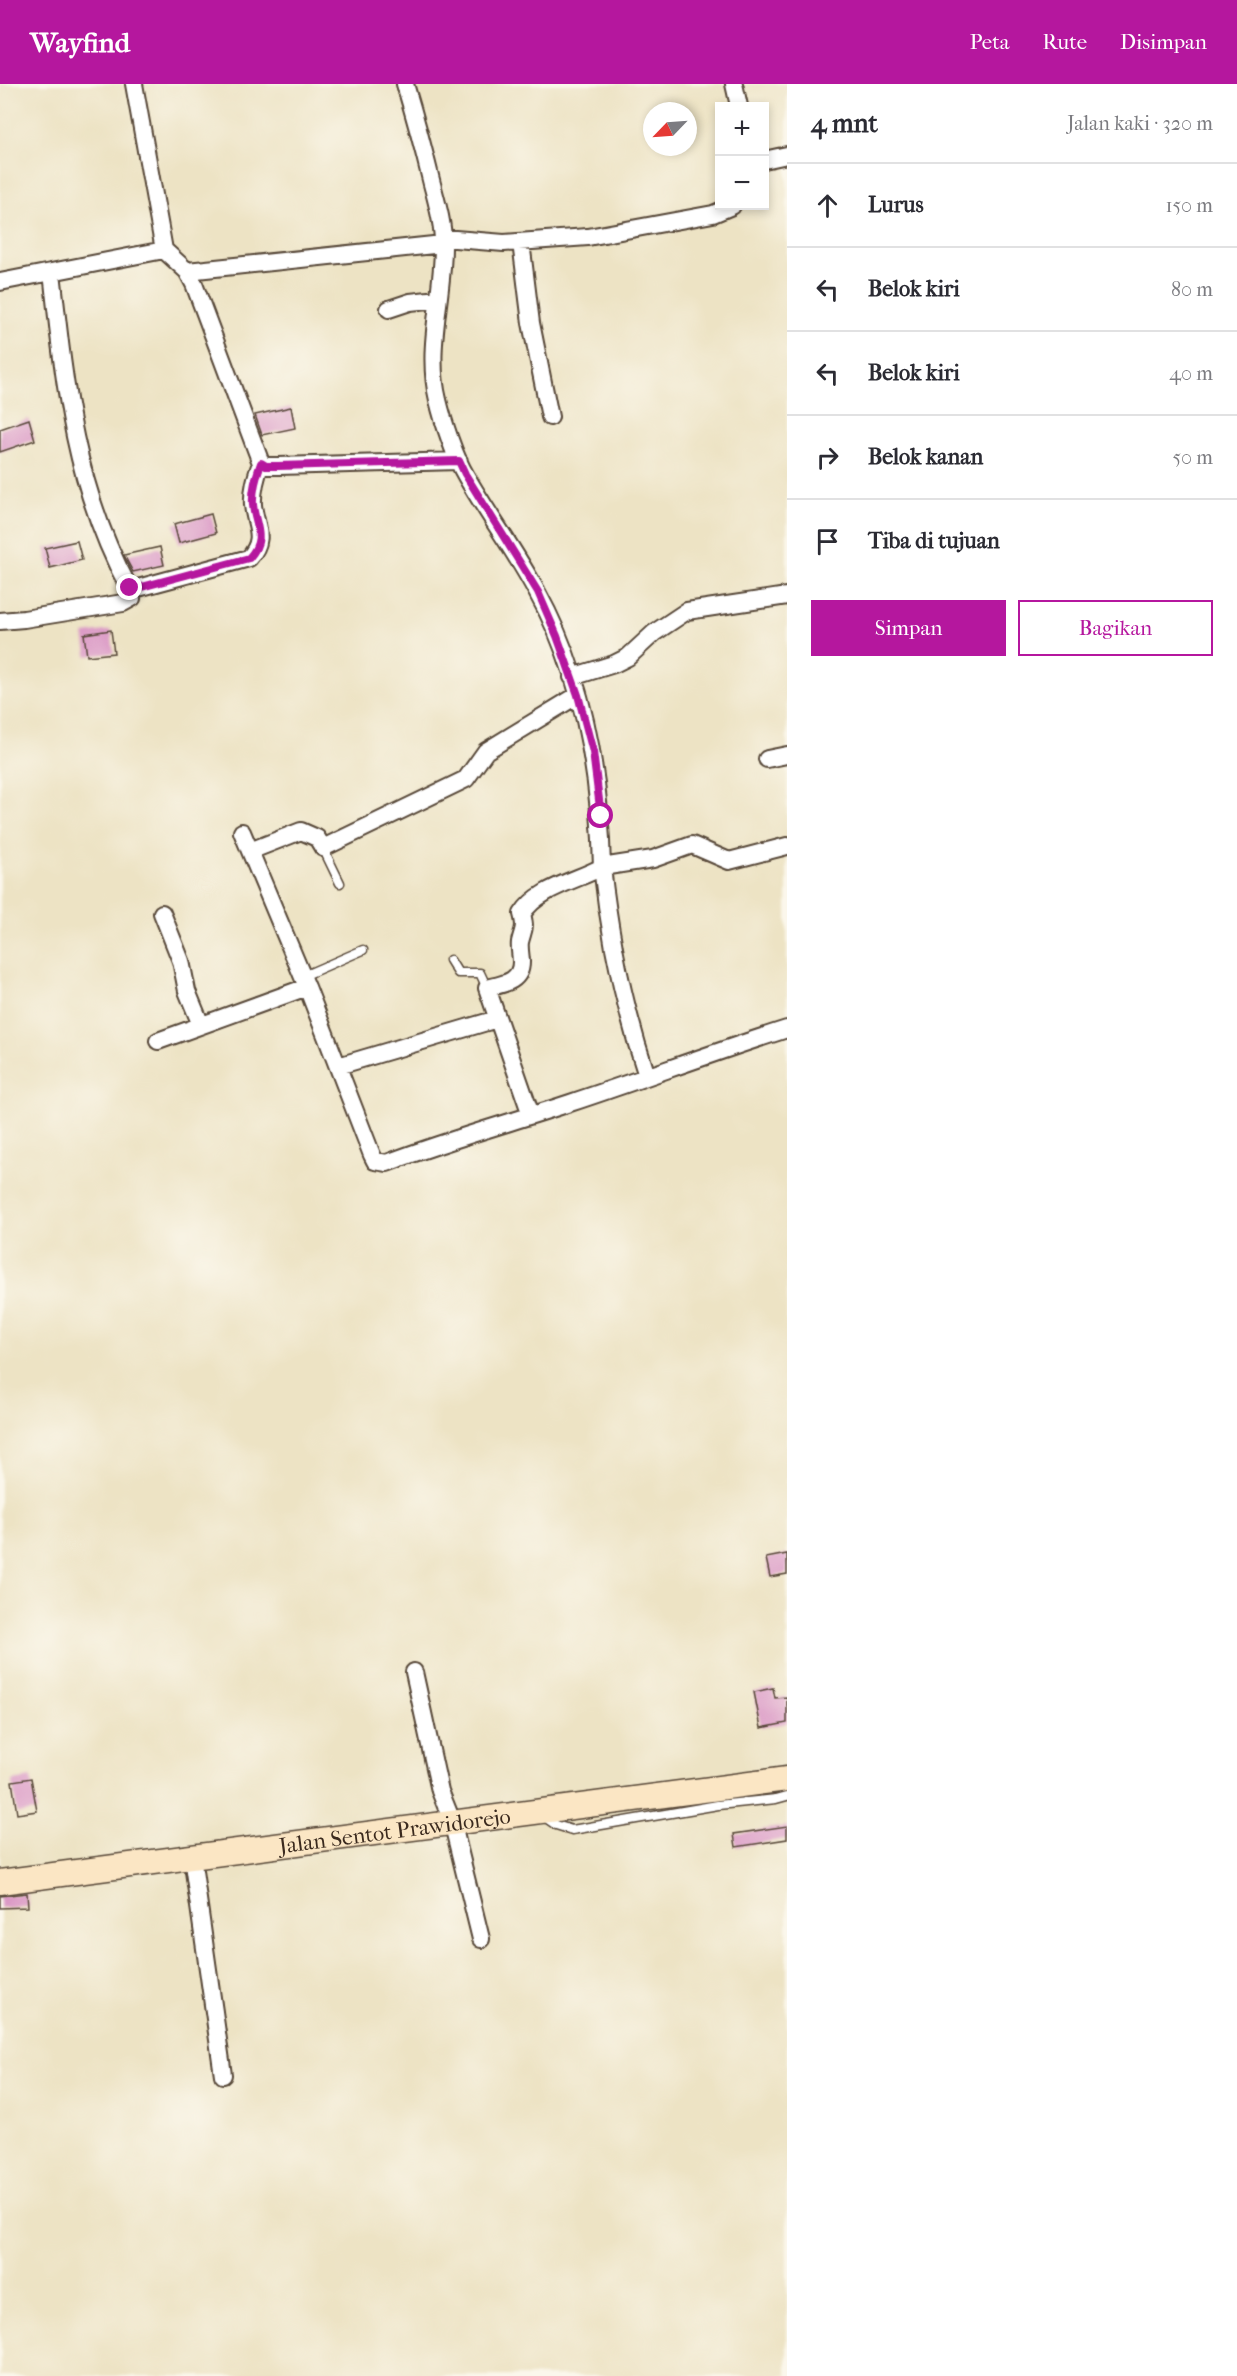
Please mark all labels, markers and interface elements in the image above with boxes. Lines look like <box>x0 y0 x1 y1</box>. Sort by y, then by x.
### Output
text: Wayfind <box>30 26 130 59</box>
text: Peta <box>970 30 1009 54</box>
text: Rute <box>1042 30 1087 54</box>
text: Disimpan <box>1120 30 1207 54</box>
north arrow <box>643 102 697 156</box>
map controls <box>715 102 769 210</box>
button: + <box>715 102 769 156</box>
text: 4 mnt <box>811 108 878 139</box>
text: Jalan kaki · 320 m <box>1067 112 1213 135</box>
button: − <box>715 156 769 210</box>
icon: ahead <box>811 189 844 222</box>
text: Lurus <box>868 192 924 218</box>
text: 150 m <box>1165 194 1213 217</box>
icon: left <box>811 273 844 306</box>
text: Belok kiri <box>868 276 960 302</box>
text: 80 m <box>1171 278 1213 301</box>
icon: left <box>811 357 844 390</box>
text: Belok kiri <box>868 360 960 386</box>
text: 40 m <box>1169 362 1213 385</box>
icon: right <box>811 441 844 474</box>
text: Belok kanan <box>868 444 983 470</box>
text: 50 m <box>1172 446 1213 469</box>
icon: arrive <box>811 525 844 558</box>
text: Tiba di tujuan <box>868 528 1000 554</box>
route end <box>116 574 142 600</box>
button: Simpan <box>811 600 1006 656</box>
button: Bagikan <box>1018 600 1213 656</box>
route start <box>587 802 613 828</box>
street label: Jalan Sentot Prawidorejo <box>276 1803 512 1860</box>

